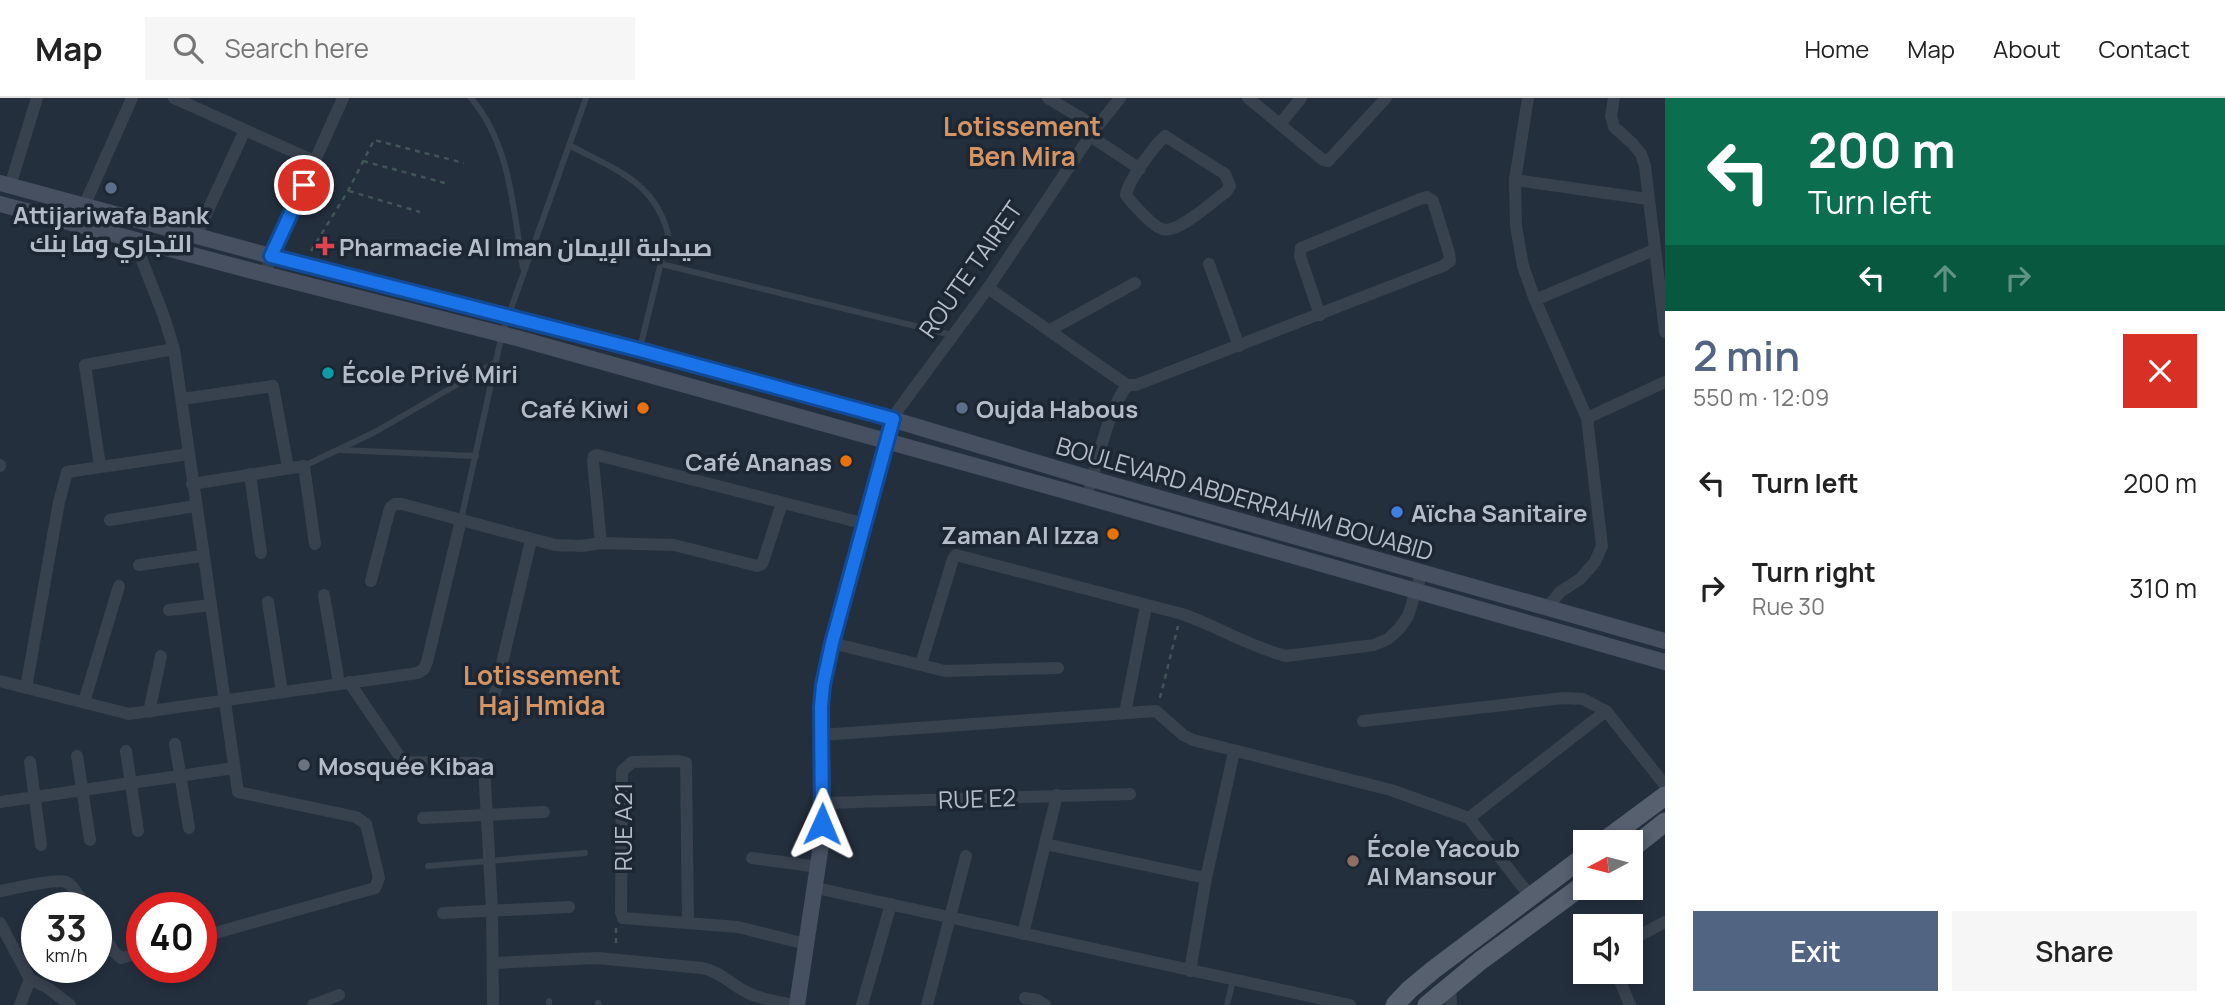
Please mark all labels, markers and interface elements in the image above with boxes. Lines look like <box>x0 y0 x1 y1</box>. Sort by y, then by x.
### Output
search box <box>145 17 635 80</box>
text: Map <box>35 26 103 71</box>
icon: search <box>169 29 207 67</box>
text: Search here <box>225 30 369 66</box>
text: Home <box>1804 32 1869 65</box>
text: Map <box>1907 32 1955 65</box>
text: About <box>1993 32 2061 65</box>
text: Contact <box>2099 32 2190 65</box>
district label: Lotissement Ben Mira <box>943 108 1101 174</box>
text: 200 m <box>1808 116 1956 183</box>
icon: left <box>1693 126 1784 217</box>
pin <box>274 155 334 215</box>
icon: arrive <box>285 166 323 204</box>
marker: Attijariwafa Bank التجاري وفا بنك <box>103 180 119 196</box>
text: Turn left <box>1808 180 1932 224</box>
street label: ROUTE TAIRET <box>911 193 1030 344</box>
place label: Attijariwafa Bank التجاري وفا بنك <box>13 198 210 263</box>
place label: Pharmacie Al Iman صيدلية الإيمان <box>339 230 712 263</box>
marker: Pharmacie Al Iman صيدلية الإيمان <box>317 238 333 254</box>
icon: left <box>1853 259 1891 297</box>
icon: ahead <box>1926 259 1964 297</box>
icon: right <box>1999 259 2037 297</box>
text: 2 min <box>1693 326 1800 384</box>
button: close <box>2123 334 2197 408</box>
place label: École Privé Miri <box>342 357 518 390</box>
marker: École Privé Miri <box>320 365 336 381</box>
text: 550 m · 12:09 <box>1693 381 1829 413</box>
place label: Café Kiwi <box>521 392 629 425</box>
place label: Oujda Habous <box>976 392 1138 425</box>
marker: Café Kiwi <box>635 400 651 416</box>
marker: Oujda Habous <box>954 400 970 416</box>
street label: BOULEVARD ABDERRAHIM BOUABID <box>1053 428 1437 568</box>
place label: Café Ananas <box>685 445 832 478</box>
marker: Café Ananas <box>838 453 854 469</box>
icon: left <box>1693 464 1731 502</box>
text: Turn left <box>1752 465 1859 501</box>
text: 200 m <box>2123 465 2197 501</box>
place label: Aïcha Sanitaire <box>1411 496 1587 529</box>
marker: Aïcha Sanitaire <box>1389 504 1405 520</box>
place label: Zaman Al Izza <box>941 518 1099 551</box>
marker: Zaman Al Izza <box>1105 526 1121 542</box>
text: Turn right <box>1752 554 1876 590</box>
icon: right <box>1693 569 1731 607</box>
text: 310 m <box>2129 570 2197 606</box>
text: Rue 30 <box>1752 590 1825 622</box>
district label: Lotissement Haj Hmida <box>463 657 621 723</box>
place label: Mosquée Kibaa <box>318 749 494 782</box>
marker: Mosquée Kibaa <box>296 757 312 773</box>
street label: RUE E2 <box>938 780 1016 816</box>
street label: RUE A21 <box>606 783 639 871</box>
position arrow <box>785 787 859 861</box>
north arrow <box>1573 830 1643 900</box>
map controls <box>1573 830 1643 984</box>
place label: École Yacoub Al Mansour <box>1367 831 1520 892</box>
marker: École Yacoub Al Mansour <box>1345 853 1361 869</box>
speed limit sign: 40 <box>126 892 217 983</box>
text: 33 <box>46 904 87 952</box>
button: Exit <box>1693 911 1938 991</box>
button: Share <box>1952 911 2197 991</box>
button: sound <box>1573 914 1643 984</box>
text: km/h <box>46 943 87 967</box>

